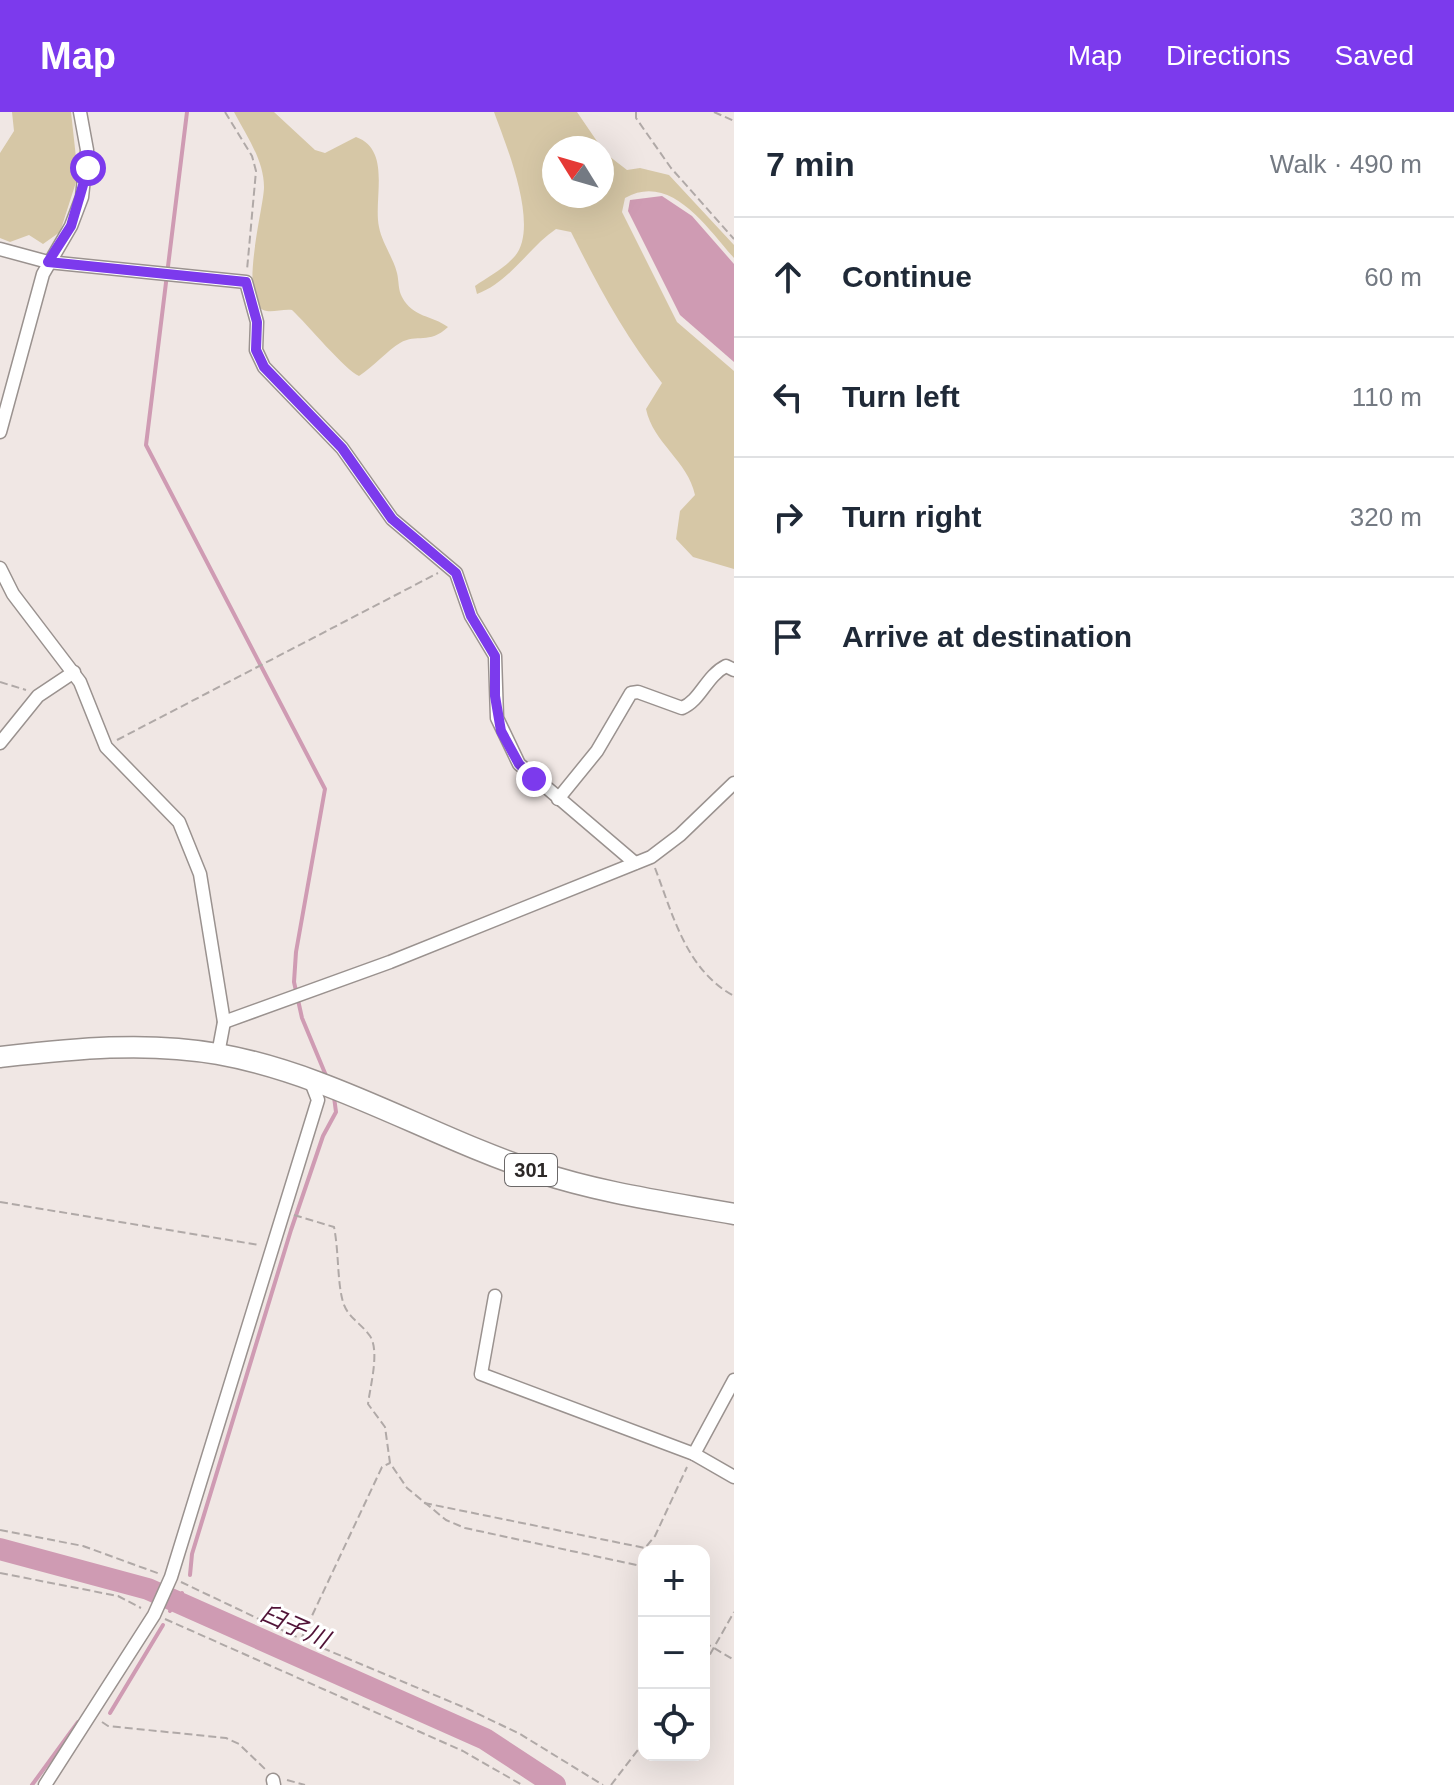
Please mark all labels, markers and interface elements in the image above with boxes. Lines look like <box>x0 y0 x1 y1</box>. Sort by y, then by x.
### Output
text: Map <box>40 35 116 77</box>
text: Map <box>1068 40 1122 71</box>
text: Directions <box>1166 40 1291 71</box>
text: Saved <box>1335 40 1414 71</box>
north arrow <box>542 136 614 208</box>
text: 7 min <box>766 145 855 183</box>
text: Walk · 490 m <box>1270 149 1422 179</box>
route start <box>70 150 106 186</box>
icon: ahead <box>766 255 810 299</box>
text: Continue <box>842 260 972 293</box>
text: 60 m <box>1364 262 1422 292</box>
icon: left <box>766 375 810 419</box>
text: Turn left <box>842 380 960 413</box>
text: 110 m <box>1352 382 1422 412</box>
icon: right <box>766 495 810 539</box>
text: Turn right <box>842 500 981 533</box>
text: 320 m <box>1350 502 1422 532</box>
icon: arrive <box>766 615 810 659</box>
text: Arrive at destination <box>842 620 1132 653</box>
route end <box>516 761 552 797</box>
road number: 301 <box>505 1154 557 1186</box>
map controls <box>638 1545 710 1761</box>
button: + <box>638 1545 710 1617</box>
water label: 臼子川 <box>257 1599 336 1654</box>
button: − <box>638 1617 710 1689</box>
button: locate <box>638 1689 710 1761</box>

